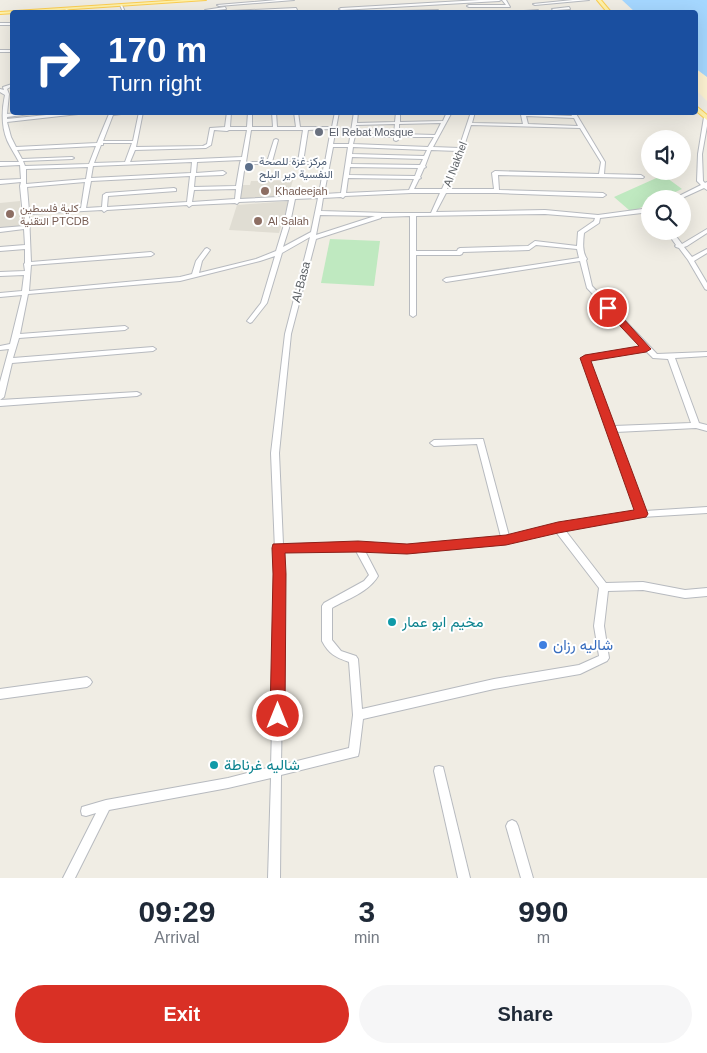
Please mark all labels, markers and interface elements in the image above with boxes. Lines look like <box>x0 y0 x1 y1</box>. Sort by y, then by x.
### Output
icon: right <box>25 30 90 95</box>
text: 170 m <box>108 30 207 69</box>
text: Turn right <box>108 71 201 96</box>
marker: El Rebat Mosque <box>313 126 325 138</box>
place label: El Rebat Mosque <box>329 126 413 138</box>
map controls <box>641 130 691 240</box>
button: sound <box>641 130 691 180</box>
street label: Al Nakhel <box>441 140 469 188</box>
place label: مركز غزة للصحة النفسية دير البلح <box>259 155 333 182</box>
marker: مركز غزة للصحة النفسية دير البلح <box>243 161 255 173</box>
marker: Khadeejah <box>259 185 271 197</box>
place label: Khadeejah <box>275 185 328 197</box>
button: search <box>641 190 691 240</box>
place label: كلية فلسطين التقنية PTCDB <box>20 202 89 228</box>
marker: كلية فلسطين التقنية PTCDB <box>4 208 16 220</box>
marker: Al Salah <box>252 215 264 227</box>
place label: Al Salah <box>268 215 309 227</box>
street label: Al-Basa <box>289 260 313 304</box>
pin <box>587 287 629 329</box>
icon: arrive <box>594 294 622 322</box>
place label: مخيم ابو عمار <box>401 613 484 632</box>
marker: مخيم ابو عمار <box>386 616 398 628</box>
place label: شاليه رزان <box>553 636 613 654</box>
marker: شاليه رزان <box>537 639 549 651</box>
position arrow <box>251 689 303 741</box>
place label: شاليه غرناطة <box>224 756 300 774</box>
marker: شاليه غرناطة <box>208 759 220 771</box>
text: 09:29 <box>139 895 215 928</box>
text: 3 <box>358 895 375 928</box>
text: 990 <box>518 895 568 928</box>
text: Arrival <box>154 929 200 946</box>
text: min <box>354 929 380 946</box>
text: m <box>537 929 550 946</box>
button: Exit <box>15 985 349 1043</box>
button: Share <box>359 985 692 1043</box>

